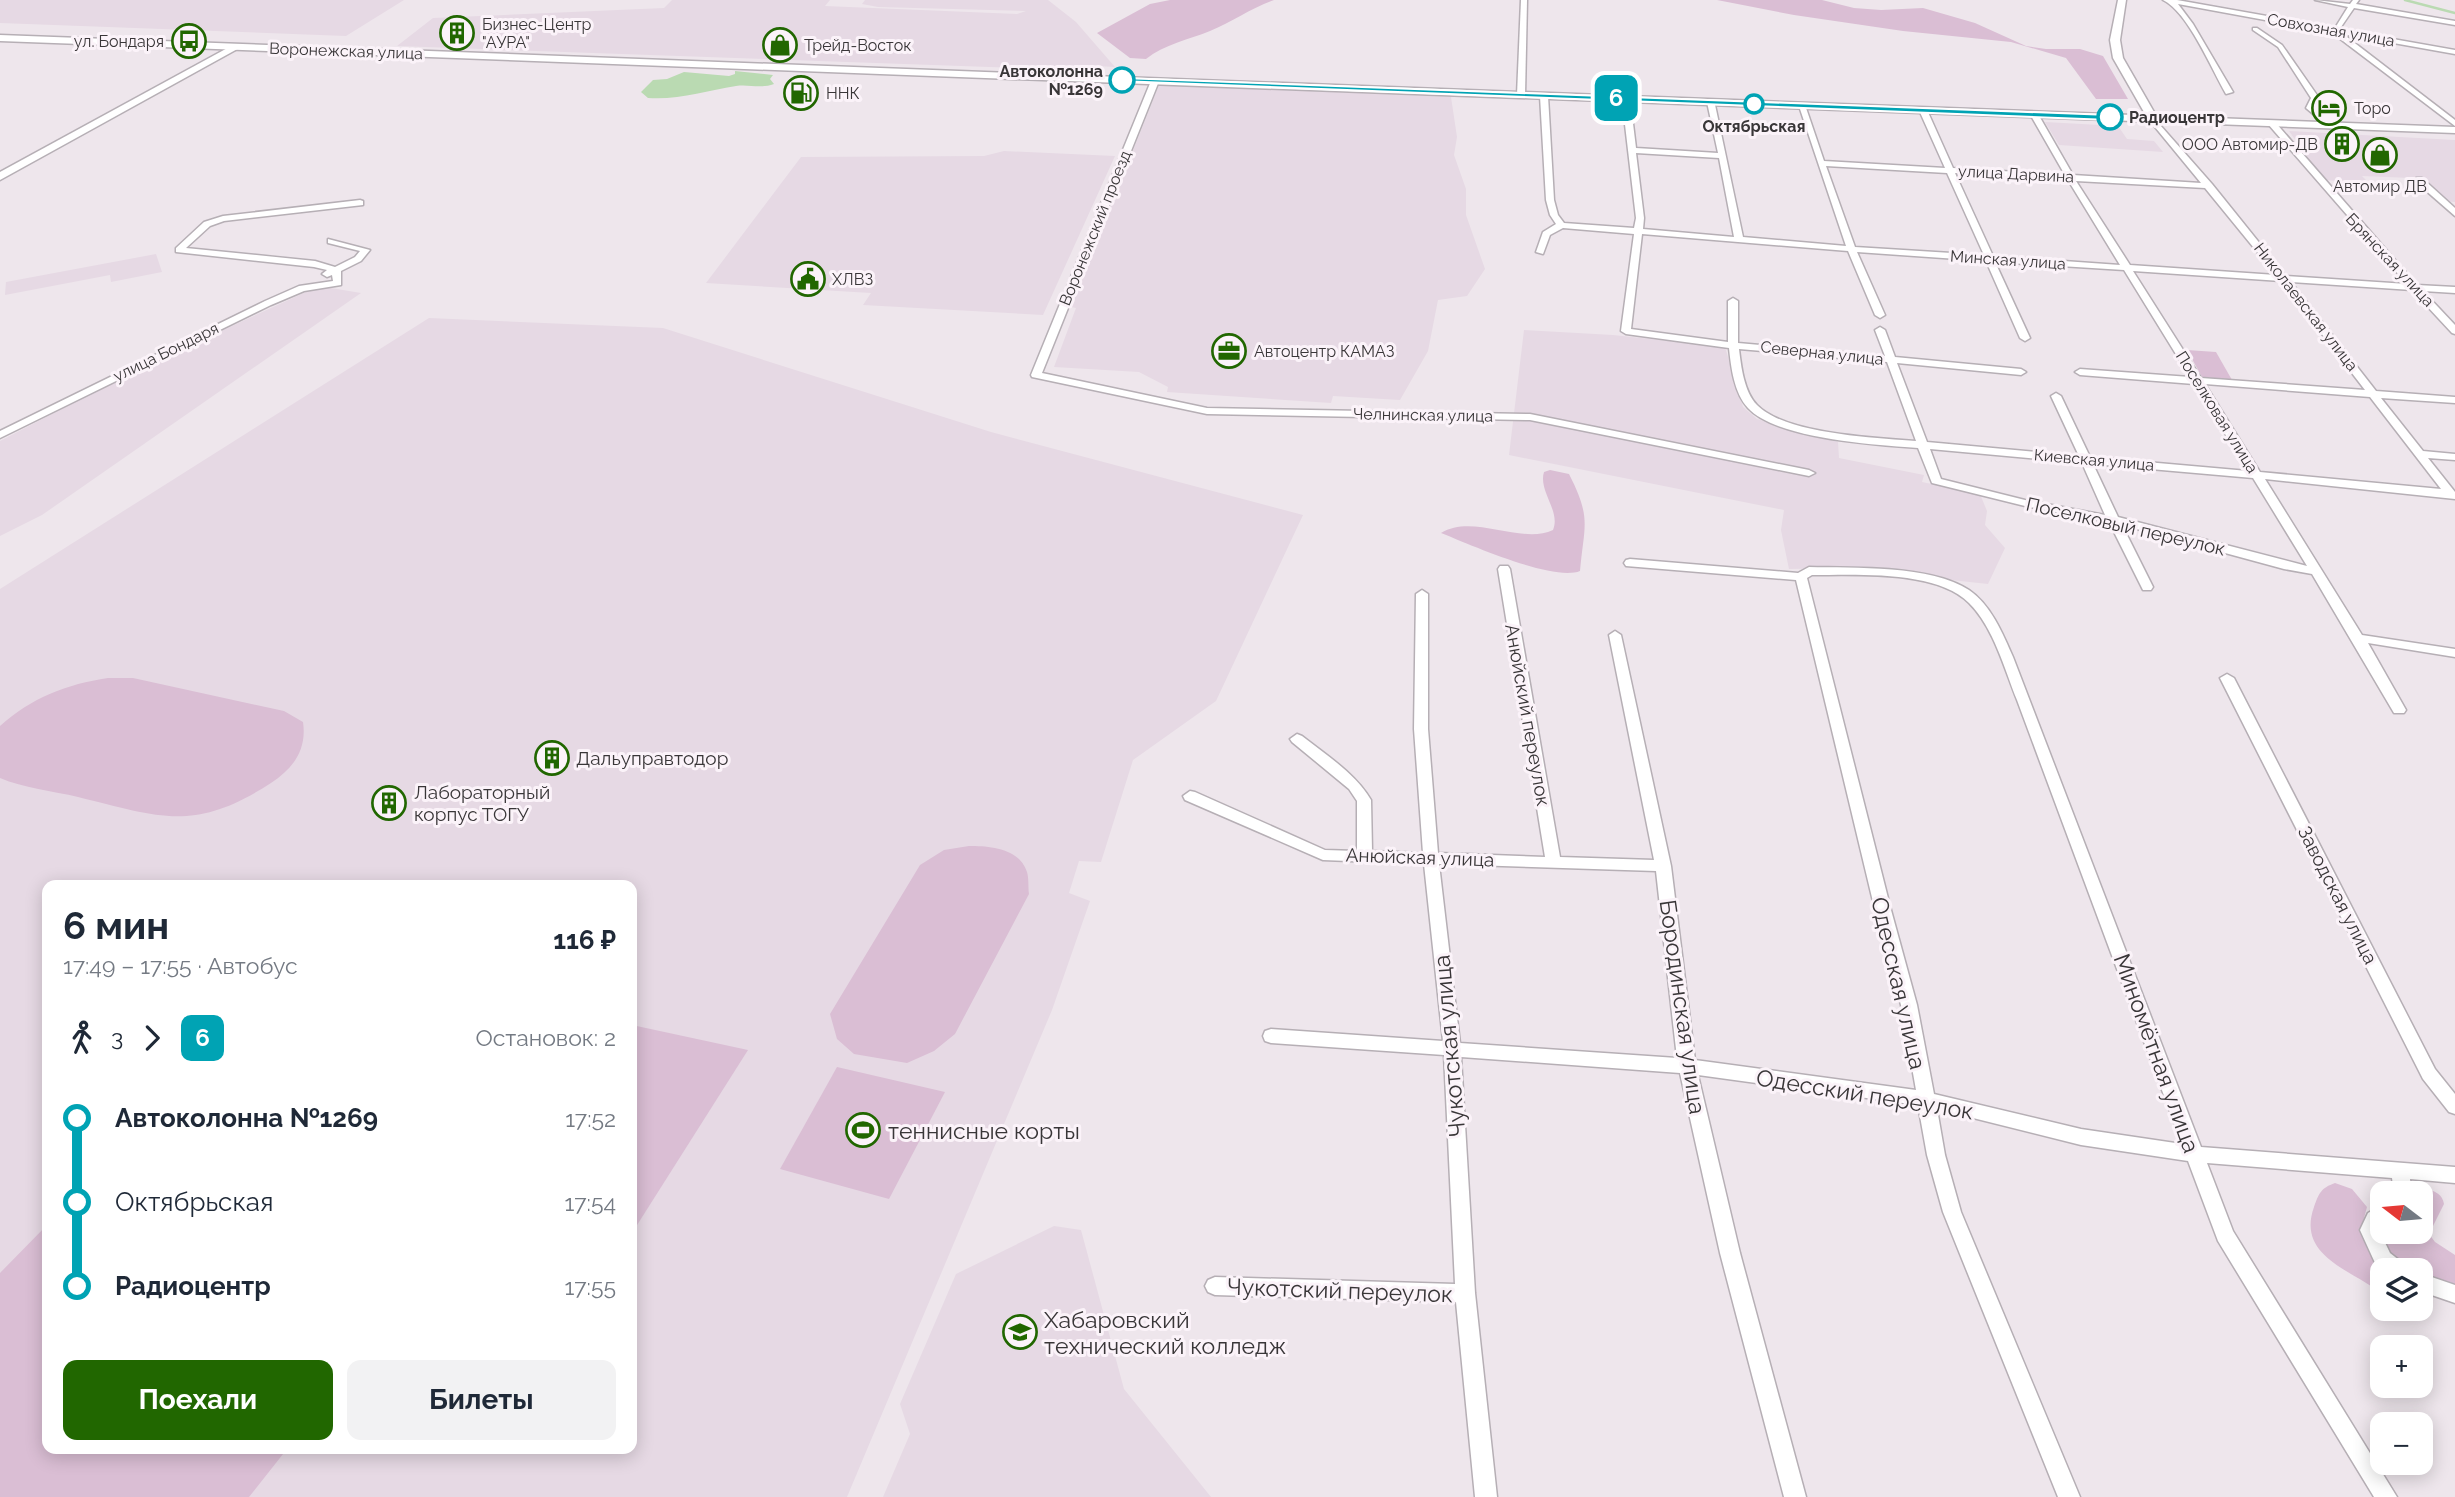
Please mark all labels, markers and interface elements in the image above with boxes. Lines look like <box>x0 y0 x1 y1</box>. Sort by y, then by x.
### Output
street label: Совхозная улица <box>2266 9 2396 51</box>
building icon: Бизнес-Центр "АУРА" <box>438 14 476 52</box>
place label: Бизнес-Центр "АУРА" <box>482 15 592 52</box>
bus stop icon: ул. Бондаря <box>170 22 208 60</box>
shop icon: Трейд-Восток <box>761 26 799 64</box>
place label: ул. Бондаря <box>74 32 164 51</box>
place label: Трейд-Восток <box>804 36 912 55</box>
street label: Воронежская улица <box>269 39 423 63</box>
place label: Автоколонна №1269 <box>999 62 1103 99</box>
marker: Автоколонна №1269 <box>1109 67 1135 93</box>
fuel station icon: ННК <box>782 74 820 112</box>
line badge: 6 <box>1593 75 1639 121</box>
text: 6 <box>1609 83 1623 112</box>
place label: ННК <box>826 84 860 103</box>
hotel icon: Торо <box>2310 89 2348 127</box>
marker: Октябрьская <box>1744 94 1764 114</box>
place label: Торо <box>2354 99 2391 118</box>
marker: Радиоцентр <box>2097 104 2123 130</box>
place label: Радиоцентр <box>2129 108 2225 127</box>
place label: Октябрьская <box>1703 117 1805 136</box>
building icon: ООО Автомир-ДВ <box>2323 125 2361 163</box>
place label: ООО Автомир-ДВ <box>2182 135 2318 154</box>
shop icon: Автомир ДВ <box>2361 136 2399 174</box>
street label: Воронежский проезд <box>1055 148 1135 308</box>
street label: улица Дарвина <box>1958 161 2074 187</box>
place label: Автомир ДВ <box>2333 177 2427 196</box>
street label: Брянская улица <box>2342 209 2438 311</box>
street label: Николаевская улица <box>2250 239 2362 375</box>
street label: Минская улица <box>1950 246 2066 274</box>
public building icon: ХЛВЗ <box>789 260 827 298</box>
place label: ХЛВЗ <box>832 270 873 289</box>
street label: улица Бондаря <box>110 318 222 386</box>
office icon: Автоцентр КАМАЗ <box>1210 332 1248 370</box>
street label: Северная улица <box>1760 337 1884 369</box>
place label: Автоцентр КАМАЗ <box>1254 342 1395 361</box>
street label: Поселковая улица <box>2172 348 2262 476</box>
street label: Челнинская улица <box>1353 404 1493 426</box>
street label: Киевская улица <box>2033 445 2155 475</box>
street label: Поселковый переулок <box>2024 492 2228 560</box>
street label: Анюйский переулок <box>1501 622 1555 808</box>
building icon: Дальуправтодор <box>533 739 571 777</box>
place label: Дальуправтодор <box>576 747 728 769</box>
place label: Лабораторный корпус ТОГУ <box>414 781 550 825</box>
building icon: Лабораторный корпус ТОГУ <box>370 784 408 822</box>
street label: Заводская улица <box>2294 822 2382 968</box>
street label: Анюйская улица <box>1345 843 1495 871</box>
street label: Одесская улица <box>1866 894 1932 1072</box>
street label: Бородинская улица <box>1655 898 1711 1116</box>
text: 6 мин <box>63 903 169 948</box>
text: 116 ₽ <box>553 925 616 955</box>
street label: Миномётная улица <box>2108 950 2206 1156</box>
text: 17:49 – 17:55 · Автобус <box>63 952 298 979</box>
street label: Чукотская улица <box>1428 954 1470 1138</box>
icon: walk <box>63 1019 101 1057</box>
icon: forward <box>133 1019 171 1057</box>
text: 6 <box>195 1023 210 1052</box>
text: 3 <box>111 1024 123 1051</box>
text: Остановок: 2 <box>475 1024 616 1051</box>
street label: Одесский переулок <box>1754 1063 1976 1125</box>
text: Автоколонна №1269 <box>115 1103 378 1133</box>
text: 17:52 <box>565 1105 616 1132</box>
sports icon: теннисные корты <box>844 1111 882 1149</box>
place label: теннисные корты <box>888 1117 1080 1144</box>
north arrow <box>2370 1181 2432 1244</box>
map controls <box>2370 1181 2433 1475</box>
text: Октябрьская <box>115 1187 274 1217</box>
text: 17:54 <box>565 1189 616 1216</box>
button: layers <box>2370 1258 2433 1321</box>
text: Радиоцентр <box>115 1271 271 1301</box>
text: 17:55 <box>565 1273 616 1300</box>
street label: Чукотский переулок <box>1227 1273 1454 1307</box>
place label: Хабаровский технический колледж <box>1044 1306 1286 1359</box>
school or university icon: Хабаровский технический колледж <box>1001 1313 1039 1351</box>
button: + <box>2370 1335 2433 1398</box>
button: Поехали <box>63 1360 333 1440</box>
button: Билеты <box>347 1360 616 1440</box>
button: − <box>2370 1412 2433 1475</box>

